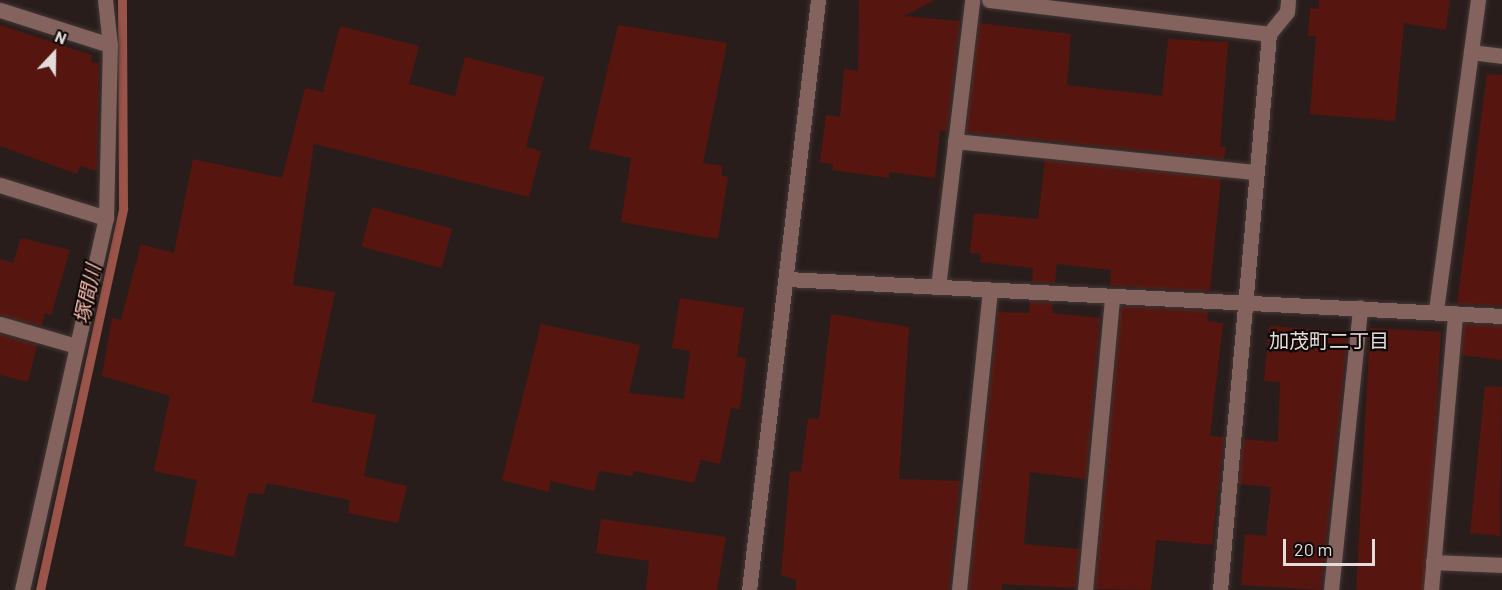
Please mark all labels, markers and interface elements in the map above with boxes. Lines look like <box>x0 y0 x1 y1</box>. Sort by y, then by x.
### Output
north arrow <box>24 24 84 84</box>
text: N <box>52 26 69 48</box>
water label: 塚間川 <box>69 262 105 326</box>
district label: 加茂町二丁目 <box>1269 328 1389 352</box>
scale bar <box>1286 527 1378 565</box>
text: 20 m <box>1294 538 1332 560</box>

